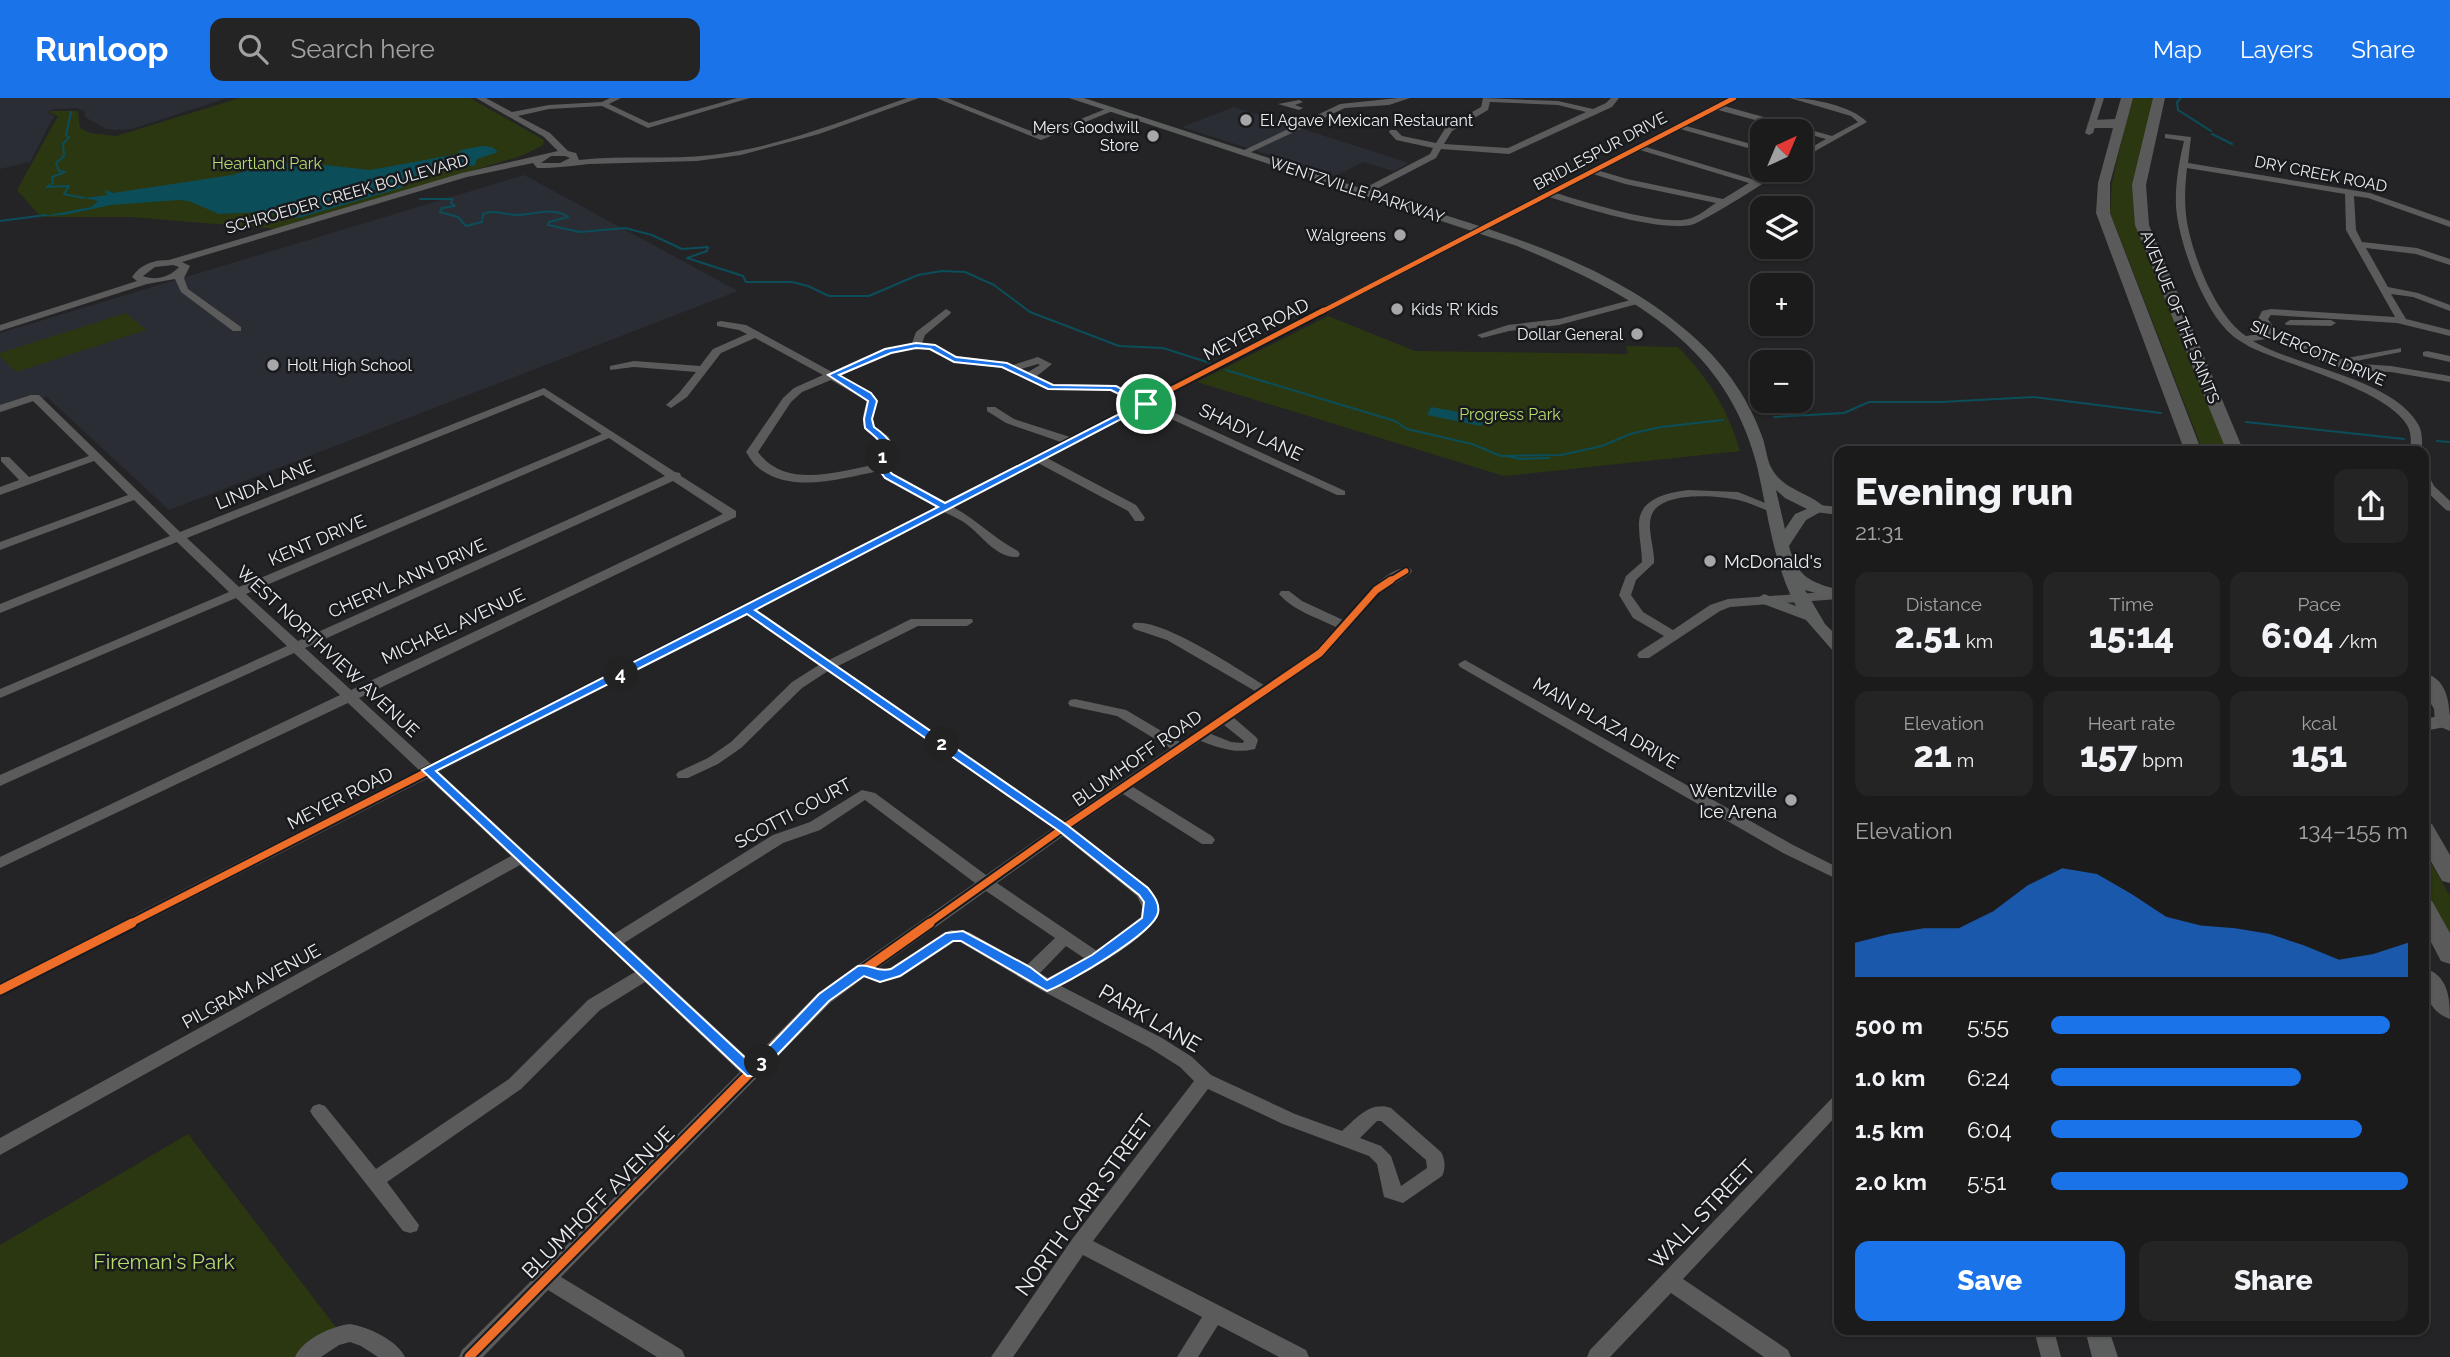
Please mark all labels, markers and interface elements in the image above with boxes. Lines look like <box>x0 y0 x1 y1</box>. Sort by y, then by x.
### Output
search box <box>210 18 700 81</box>
text: Runloop <box>35 30 168 69</box>
icon: search <box>234 30 272 68</box>
text: Search here <box>290 34 435 64</box>
text: Map <box>2153 35 2202 64</box>
text: Layers <box>2240 35 2313 64</box>
text: Share <box>2351 35 2415 64</box>
street label: BRIDLESPUR DRIVE <box>1530 108 1670 194</box>
place label: El Agave Mexican Restaurant <box>1260 111 1474 130</box>
marker: El Agave Mexican Restaurant <box>1238 112 1254 128</box>
place label: Mers Goodwill Store <box>1033 118 1140 155</box>
north arrow <box>1750 119 1813 182</box>
map controls <box>1750 119 1813 413</box>
marker: Mers Goodwill Store <box>1145 128 1161 144</box>
street label: SCHROEDER CREEK BOULEVARD <box>223 150 471 238</box>
street label: DRY CREEK ROAD <box>2253 152 2389 196</box>
street label: WENTZVILLE PARKWAY <box>1267 153 1447 227</box>
park label: Heartland Park <box>212 154 322 173</box>
button: layers <box>1750 196 1813 259</box>
place label: Walgreens <box>1306 226 1386 245</box>
marker: Walgreens <box>1392 227 1408 243</box>
street label: AVENUE OF THE SAINTS <box>2137 228 2224 407</box>
button: + <box>1750 273 1813 336</box>
street label: MEYER ROAD <box>1200 293 1312 365</box>
place label: Kids 'R' Kids <box>1411 300 1498 319</box>
marker: Kids 'R' Kids <box>1389 301 1405 317</box>
street label: SILVERCOTE DRIVE <box>2248 316 2389 390</box>
place label: Dollar General <box>1517 325 1624 344</box>
marker: Dollar General <box>1629 326 1645 342</box>
button: − <box>1750 350 1813 413</box>
place label: Holt High School <box>287 356 412 375</box>
marker: Holt High School <box>265 357 281 373</box>
pin <box>1116 374 1176 434</box>
icon: arrive <box>1127 385 1165 423</box>
street label: SHADY LANE <box>1196 399 1306 465</box>
park label: Progress Park <box>1459 405 1561 424</box>
pin: 1 <box>866 440 900 474</box>
text: 1 <box>878 445 887 467</box>
street label: LINDA LANE <box>212 455 318 513</box>
text: Evening run <box>1855 469 2073 514</box>
button: share <box>2334 469 2408 543</box>
street label: KENT DRIVE <box>265 510 369 570</box>
text: 21:31 <box>1855 518 1903 545</box>
street label: CHERYL ANN DRIVE <box>325 534 489 622</box>
place label: McDonald's <box>1724 551 1822 572</box>
marker: McDonald's <box>1702 553 1718 569</box>
street label: WEST NORTHVIEW AVENUE <box>232 561 424 741</box>
street label: MICHAEL AVENUE <box>378 584 528 668</box>
text: Distance <box>1906 593 1982 615</box>
text: Time <box>2109 593 2154 615</box>
text: Pace <box>2297 593 2341 615</box>
text: 2.51 <box>1894 615 1961 656</box>
text: 15:14 <box>2089 615 2174 656</box>
text: 6:04 <box>2261 615 2334 656</box>
text: km <box>1961 630 1993 652</box>
text: /km <box>2334 630 2377 652</box>
pin: 4 <box>604 656 638 692</box>
text: 4 <box>615 662 626 684</box>
street label: MAIN PLAZA DRIVE <box>1529 673 1683 773</box>
street label: BLUMHOFF ROAD <box>1068 705 1206 811</box>
text: Elevation <box>1903 712 1984 734</box>
text: Heart rate <box>2088 712 2175 734</box>
text: kcal <box>2301 712 2337 734</box>
pin: 2 <box>925 726 960 762</box>
text: 2 <box>936 732 947 754</box>
text: 21 <box>1913 734 1952 775</box>
text: 157 <box>2080 734 2138 775</box>
text: 151 <box>2291 734 2347 775</box>
text: m <box>1952 749 1974 771</box>
text: bpm <box>2138 749 2183 771</box>
street label: MEYER ROAD <box>284 762 396 834</box>
street label: SCOTTI COURT <box>731 773 855 853</box>
place label: Wentzville Ice Arena <box>1690 780 1777 822</box>
marker: Wentzville Ice Arena <box>1783 792 1799 808</box>
text: Elevation <box>1855 817 1953 844</box>
text: 134–155 m <box>2298 817 2408 844</box>
street label: PILGRAM AVENUE <box>178 939 324 1033</box>
street label: PARK LANE <box>1094 979 1206 1057</box>
text: 500 m <box>1855 1012 1923 1039</box>
text: 5:55 <box>1967 1012 2009 1039</box>
pin: 3 <box>744 1044 780 1080</box>
text: 3 <box>756 1050 767 1072</box>
text: 1.0 km <box>1855 1064 1925 1091</box>
text: 6:24 <box>1967 1064 2010 1091</box>
street label: NORTH CARR STREET <box>1010 1109 1158 1301</box>
text: 1.5 km <box>1855 1116 1924 1143</box>
text: 6:04 <box>1967 1116 2012 1143</box>
street label: BLUMHOFF AVENUE <box>517 1121 679 1283</box>
street label: WALL STREET <box>1644 1154 1760 1274</box>
text: 2.0 km <box>1855 1168 1927 1195</box>
text: 5:51 <box>1967 1168 2006 1195</box>
button: Save <box>1855 1241 2125 1321</box>
button: Share <box>2139 1241 2408 1321</box>
park label: Fireman's Park <box>93 1249 235 1274</box>

